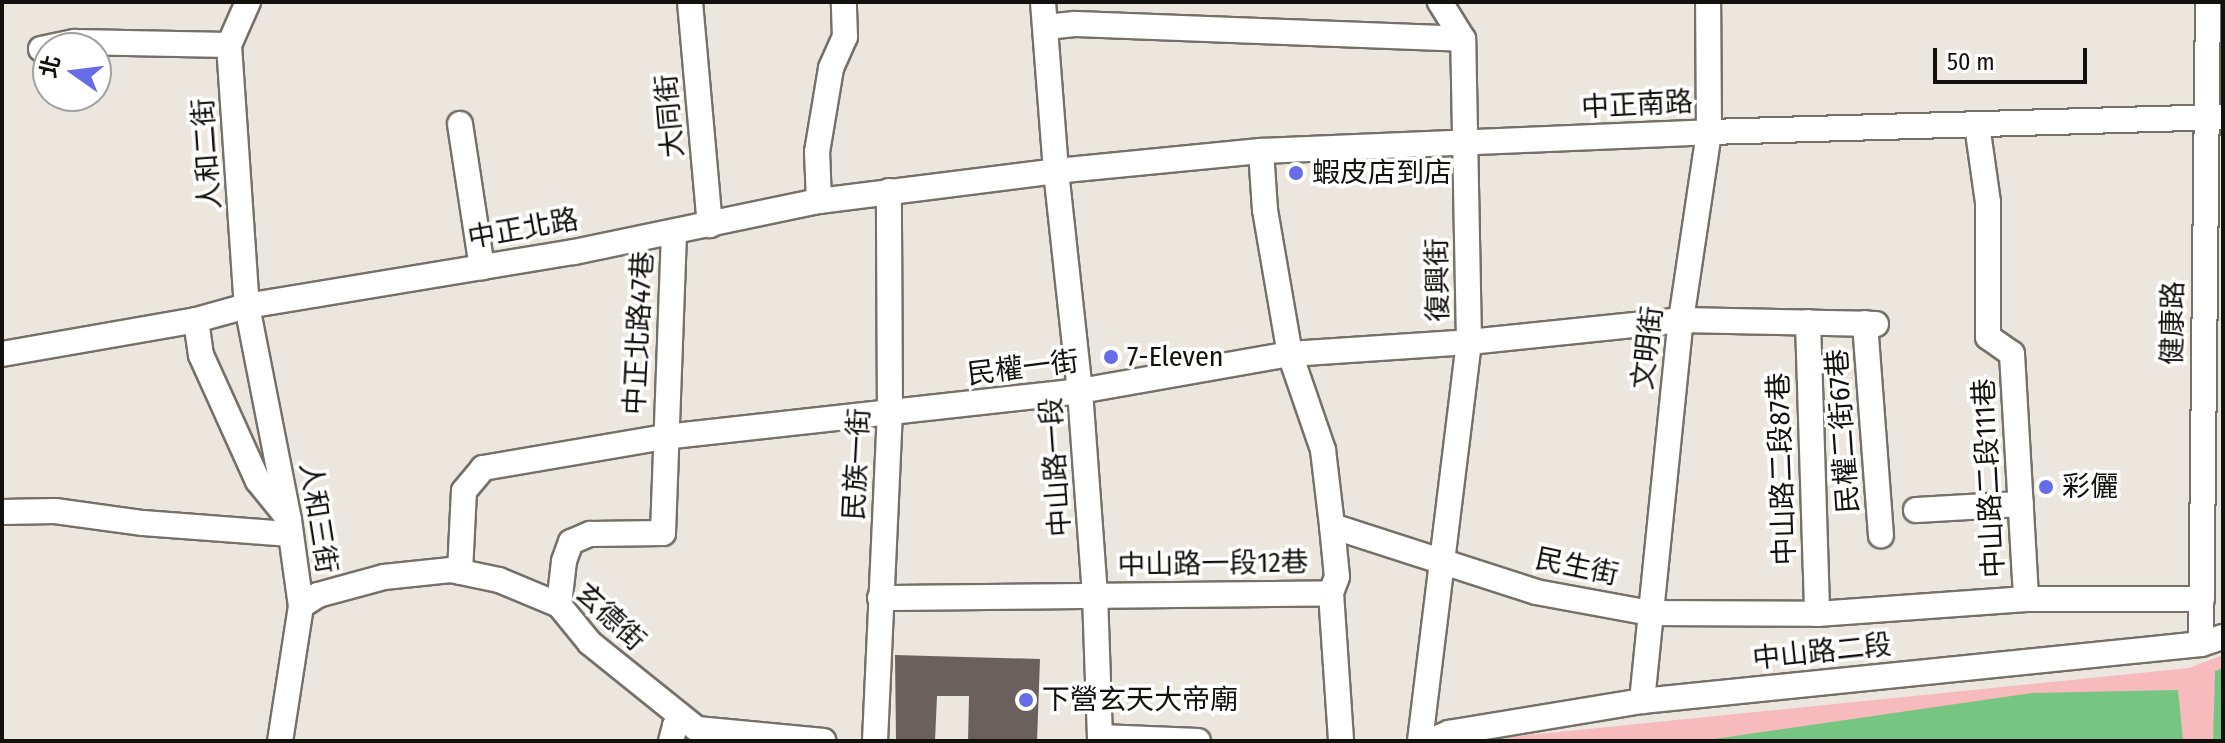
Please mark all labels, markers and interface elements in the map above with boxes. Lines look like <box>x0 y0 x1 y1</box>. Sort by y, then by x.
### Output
north arrow <box>32 32 112 112</box>
scale bar <box>1937 32 2091 82</box>
text: 50 m <box>1947 48 1995 76</box>
text: 北 <box>34 53 66 81</box>
street label: 大同街 <box>650 73 690 159</box>
street label: 中正南路 <box>1580 85 1694 125</box>
street label: 人和二街 <box>186 97 228 211</box>
place label: 蝦皮店到店 <box>1312 156 1452 190</box>
marker: 蝦皮店到店 <box>1287 164 1305 182</box>
street label: 中正北路 <box>465 203 581 255</box>
street label: 復興街 <box>1420 238 1456 322</box>
street label: 中正北路47巷 <box>618 250 660 416</box>
street label: 健康路 <box>2155 281 2191 365</box>
street label: 文明街 <box>1626 304 1670 392</box>
place label: 7-Eleven <box>1127 340 1224 374</box>
street label: 民權一街 <box>965 345 1081 391</box>
marker: 7-Eleven <box>1102 348 1120 366</box>
street label: 民權二街67巷 <box>1820 348 1866 514</box>
street label: 中山路二段87巷 <box>1762 372 1802 566</box>
street label: 中山路二段111巷 <box>1967 377 2011 579</box>
street label: 中山路一段 <box>1034 396 1078 538</box>
street label: 民族一街 <box>837 407 877 521</box>
street label: 人和三街 <box>293 460 343 576</box>
place label: 彩儷 <box>2062 470 2118 504</box>
marker: 彩儷 <box>2037 478 2055 496</box>
street label: 民生街 <box>1532 542 1622 592</box>
street label: 中山路一段12巷 <box>1117 546 1309 582</box>
street label: 玄德街 <box>568 576 652 658</box>
street label: 中山路二段 <box>1751 628 1893 676</box>
place label: 下營玄天大帝廟 <box>1042 683 1238 717</box>
marker: 下營玄天大帝廟 <box>1017 691 1035 709</box>

